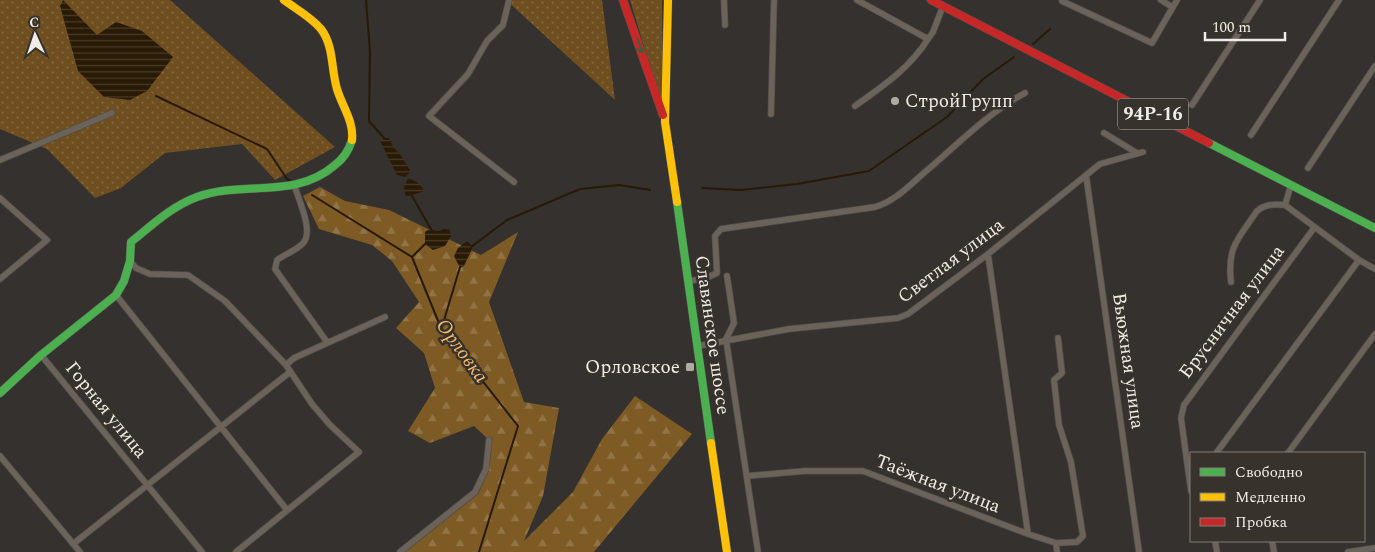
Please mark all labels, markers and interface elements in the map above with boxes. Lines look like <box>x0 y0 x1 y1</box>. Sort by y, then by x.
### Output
north arrow <box>10 10 60 60</box>
scale bar <box>1205 10 1285 42</box>
text: С <box>29 12 40 33</box>
text: 100 m <box>1212 16 1251 39</box>
one-way arrow <box>636 37 645 53</box>
place label: СтройГрупп <box>905 87 1013 116</box>
marker: СтройГрупп <box>889 95 901 107</box>
road number: 94Р-16 <box>1118 98 1188 130</box>
street label: Светлая улица <box>891 211 1011 311</box>
street label: Брусничная улица <box>1172 238 1293 385</box>
street label: Славянское шоссе <box>686 253 738 417</box>
street label: Вьюжная улица <box>1104 291 1152 432</box>
water label: Орловка <box>428 312 496 390</box>
place label: Орловское <box>585 353 680 382</box>
street label: Горная улица <box>58 355 155 465</box>
marker: Орловское <box>684 361 696 373</box>
street label: Таёжная улица <box>871 447 1005 521</box>
legend <box>1190 452 1365 542</box>
text: Свободно <box>1235 461 1303 484</box>
text: Медленно <box>1235 486 1306 509</box>
text: Пробка <box>1235 511 1288 534</box>

